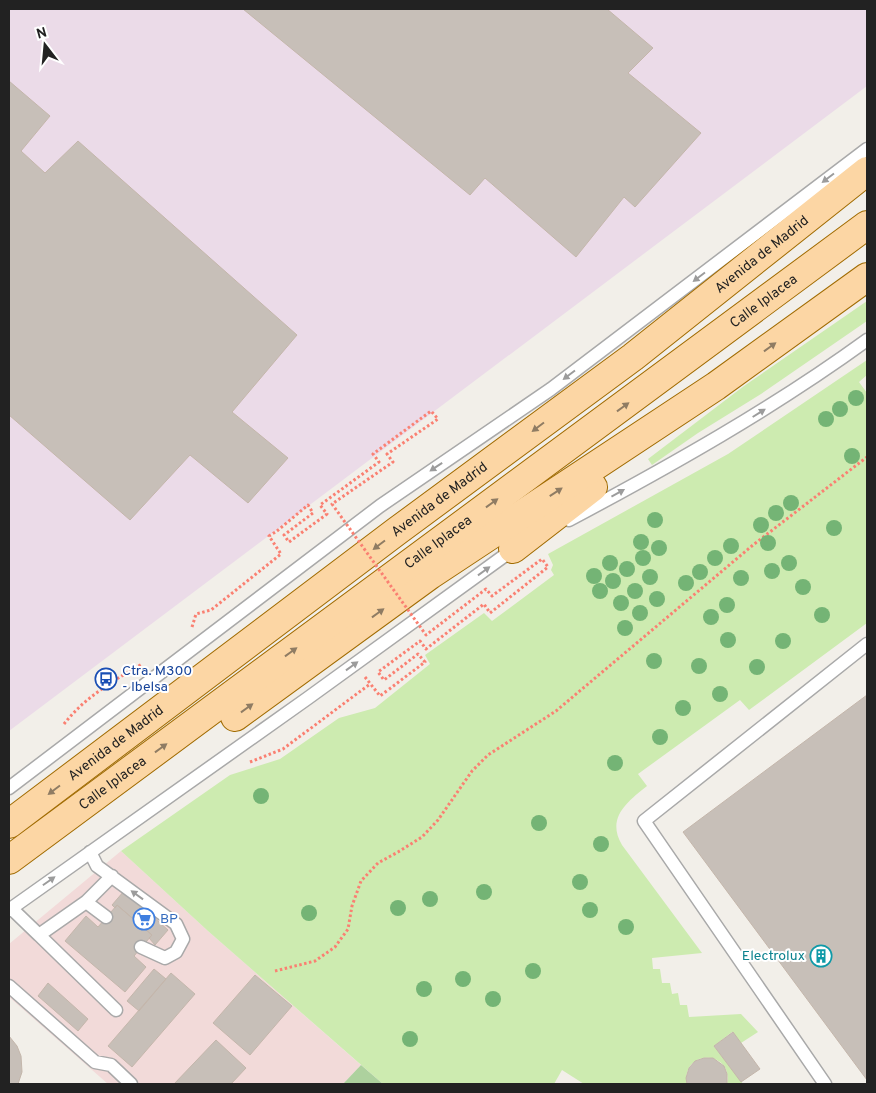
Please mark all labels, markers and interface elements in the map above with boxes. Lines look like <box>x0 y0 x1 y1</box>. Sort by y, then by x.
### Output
north arrow <box>20 20 70 70</box>
text: N <box>35 24 49 44</box>
one-way arrow <box>822 173 835 184</box>
street label: Avenida de Madrid <box>711 212 812 297</box>
one-way arrow <box>693 271 706 282</box>
street label: Calle Iplacea <box>727 271 801 332</box>
one-way arrow <box>763 342 777 352</box>
one-way arrow <box>563 369 576 380</box>
one-way arrow <box>616 402 630 412</box>
one-way arrow <box>753 408 766 417</box>
one-way arrow <box>532 422 545 433</box>
street label: Avenida de Madrid <box>388 459 491 541</box>
one-way arrow <box>429 462 443 472</box>
one-way arrow <box>550 487 563 497</box>
one-way arrow <box>611 489 625 497</box>
one-way arrow <box>485 498 499 508</box>
street label: Calle Iplacea <box>401 512 475 573</box>
one-way arrow <box>372 540 386 550</box>
one-way arrow <box>477 565 490 576</box>
one-way arrow <box>372 608 385 618</box>
one-way arrow <box>284 646 297 657</box>
one-way arrow <box>345 661 359 671</box>
place label: Ctra. M300 - Ibelsa <box>122 663 192 696</box>
bus stop icon: Ctra. M300 - Ibelsa <box>94 667 118 691</box>
street label: Avenida de Madrid <box>65 702 167 785</box>
one-way arrow <box>240 703 254 713</box>
one-way arrow <box>154 743 167 753</box>
street label: Calle Iplacea <box>76 753 150 814</box>
one-way arrow <box>48 785 61 796</box>
one-way arrow <box>42 876 55 886</box>
one-way arrow <box>131 889 144 900</box>
supermarket icon: BP <box>132 907 156 931</box>
place label: BP <box>160 911 178 928</box>
building icon: Electrolux <box>809 944 833 968</box>
place label: Electrolux <box>742 948 805 965</box>

